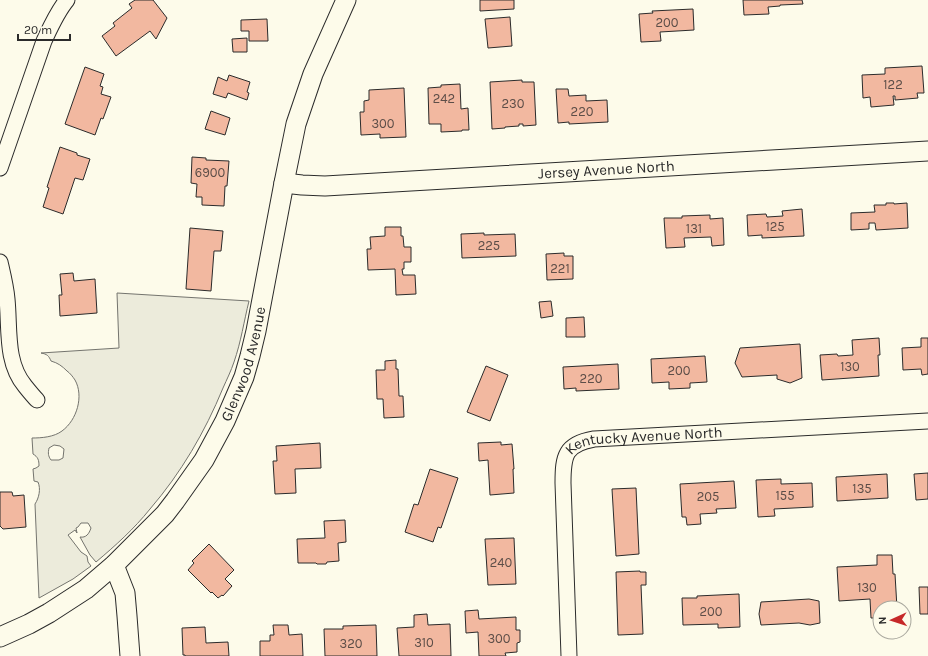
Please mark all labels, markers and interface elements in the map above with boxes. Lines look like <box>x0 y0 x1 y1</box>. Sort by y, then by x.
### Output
house number: 200 <box>656 15 679 30</box>
scale bar <box>18 16 70 42</box>
text: 20 m <box>24 23 52 37</box>
house number: 122 <box>883 77 903 92</box>
house number: 242 <box>433 91 455 106</box>
house number: 230 <box>502 96 525 111</box>
house number: 220 <box>571 104 594 119</box>
house number: 300 <box>371 116 395 131</box>
street label: Jersey Avenue North <box>538 157 675 183</box>
house number: 6900 <box>195 165 225 180</box>
house number: 125 <box>765 219 785 234</box>
house number: 131 <box>686 221 702 236</box>
house number: 225 <box>478 238 500 253</box>
house number: 221 <box>550 261 570 276</box>
street label: Glenwood Avenue <box>217 305 269 424</box>
house number: 130 <box>840 359 860 374</box>
house number: 200 <box>668 363 691 378</box>
house number: 220 <box>580 371 603 386</box>
street label: Kentucky Avenue North <box>561 423 723 458</box>
house number: 135 <box>852 481 872 496</box>
house number: 155 <box>776 488 794 503</box>
house number: 205 <box>697 489 719 504</box>
house number: 240 <box>490 555 513 570</box>
house number: 130 <box>857 580 877 595</box>
north arrow <box>872 600 912 640</box>
house number: 200 <box>700 604 723 619</box>
text: N <box>876 616 889 625</box>
house number: 300 <box>487 631 511 646</box>
house number: 310 <box>414 635 434 650</box>
house number: 320 <box>340 636 363 651</box>

